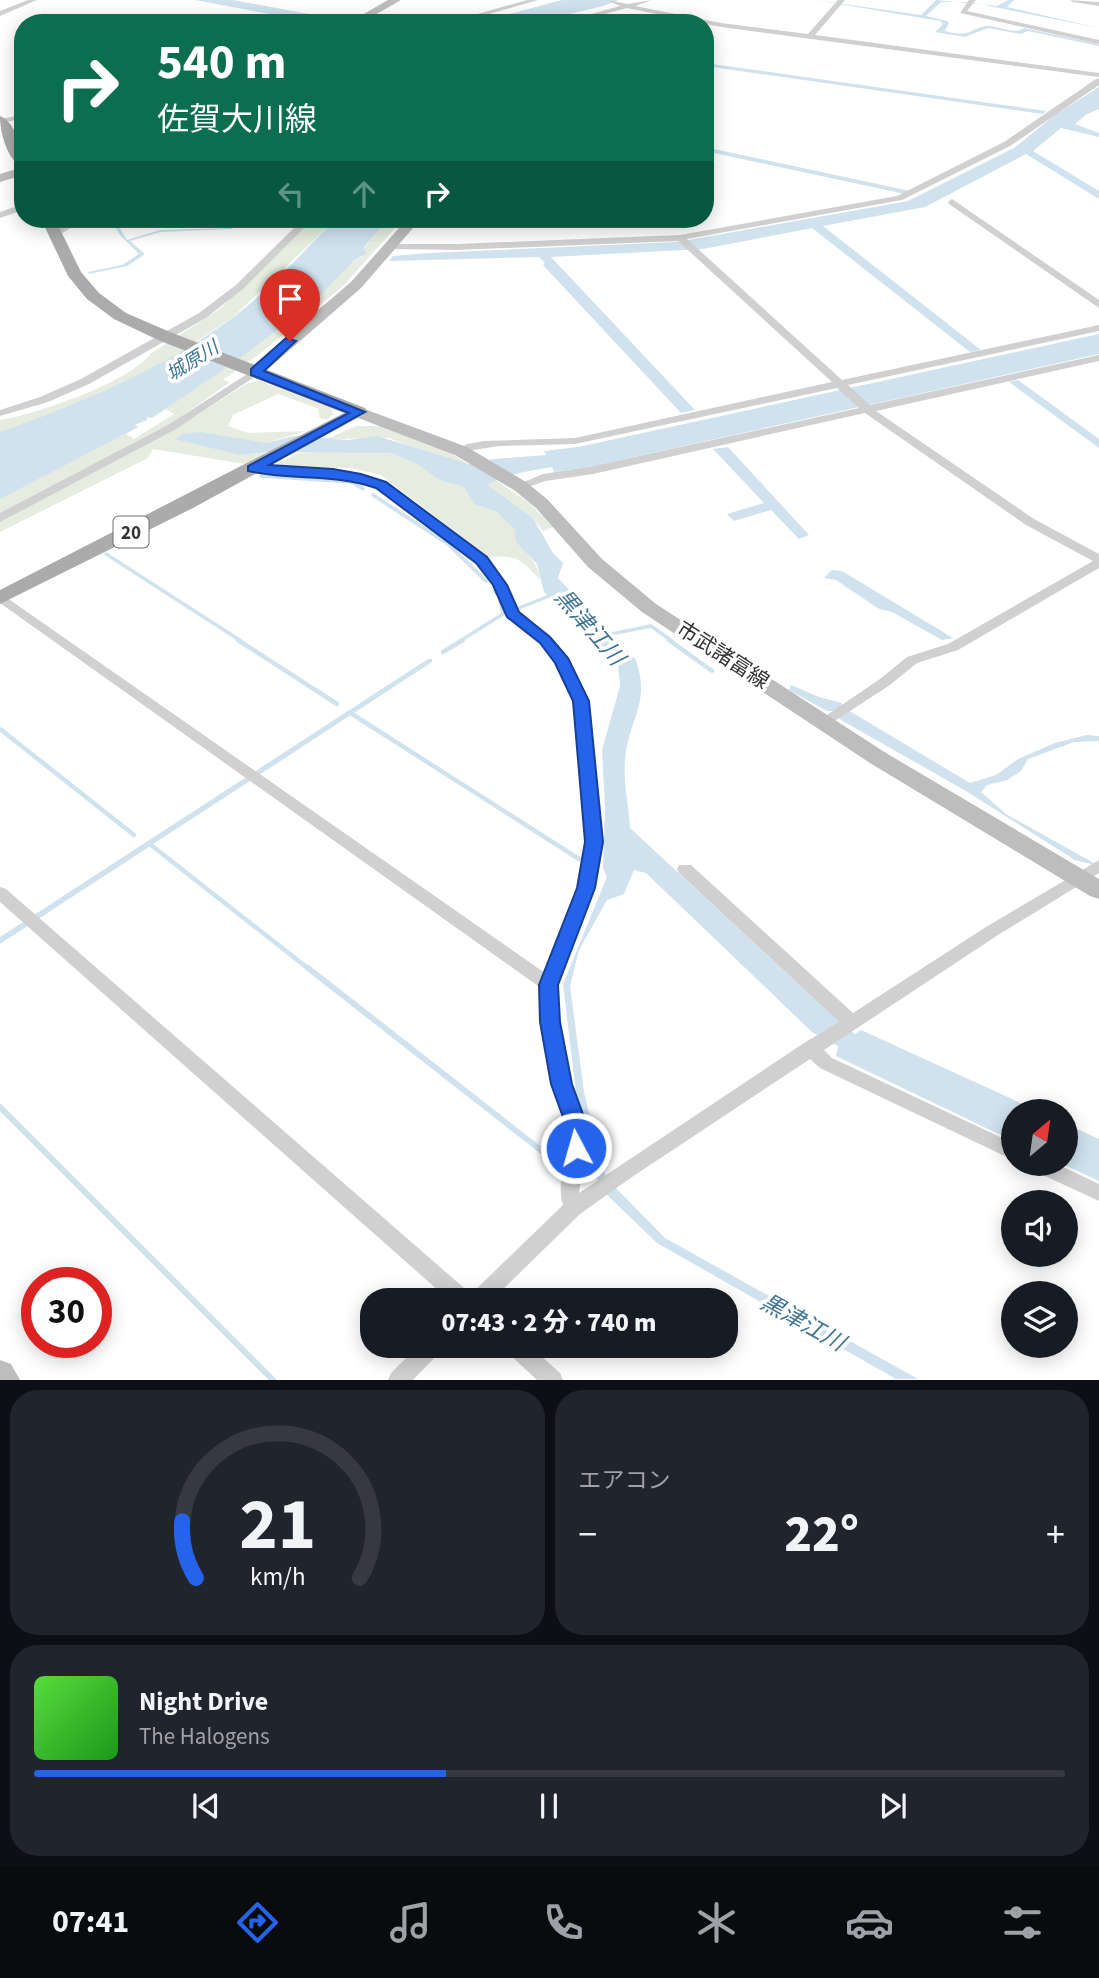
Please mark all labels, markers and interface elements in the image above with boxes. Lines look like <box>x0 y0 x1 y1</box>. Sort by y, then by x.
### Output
text: 540 m <box>157 28 286 98</box>
icon: right <box>42 42 133 133</box>
text: 佐賀大川線 <box>157 97 317 143</box>
icon: left <box>272 175 310 213</box>
icon: ahead <box>345 175 383 213</box>
icon: right <box>418 175 456 213</box>
pin <box>260 269 320 341</box>
icon: arrive <box>271 280 309 318</box>
water label: 城原川 <box>161 334 226 388</box>
road number: 20 <box>114 516 148 548</box>
water label: 黒津江川 <box>547 582 634 675</box>
street label: 市武諸富線 <box>671 614 775 696</box>
north arrow <box>1001 1099 1078 1176</box>
map controls <box>1001 1099 1078 1358</box>
position arrow <box>539 1111 613 1185</box>
button: sound <box>1001 1190 1078 1267</box>
speed limit sign: 30 <box>21 1267 112 1358</box>
button: layers <box>1001 1281 1078 1358</box>
water label: 黒津江川 <box>755 1286 854 1361</box>
text: 07:43 · 2 分 · 740 m <box>442 1304 656 1341</box>
text: エアコン <box>579 1464 671 1497</box>
text: 21 <box>239 1474 316 1578</box>
text: 22° <box>784 1498 859 1572</box>
text: − <box>579 1508 597 1562</box>
text: + <box>1046 1508 1065 1562</box>
text: km/h <box>250 1559 305 1595</box>
text: Night Drive <box>139 1683 268 1720</box>
text: The Halogens <box>139 1720 270 1753</box>
icon: previous <box>187 1787 225 1825</box>
icon: pause <box>530 1787 568 1825</box>
icon: next <box>874 1787 912 1825</box>
icon: directions <box>233 1898 282 1947</box>
icon: music <box>386 1898 435 1947</box>
icon: phone <box>539 1898 588 1947</box>
icon: climate <box>692 1898 741 1947</box>
icon: car <box>845 1898 894 1947</box>
icon: filters <box>998 1898 1047 1947</box>
text: 07:41 <box>52 1899 129 1945</box>

